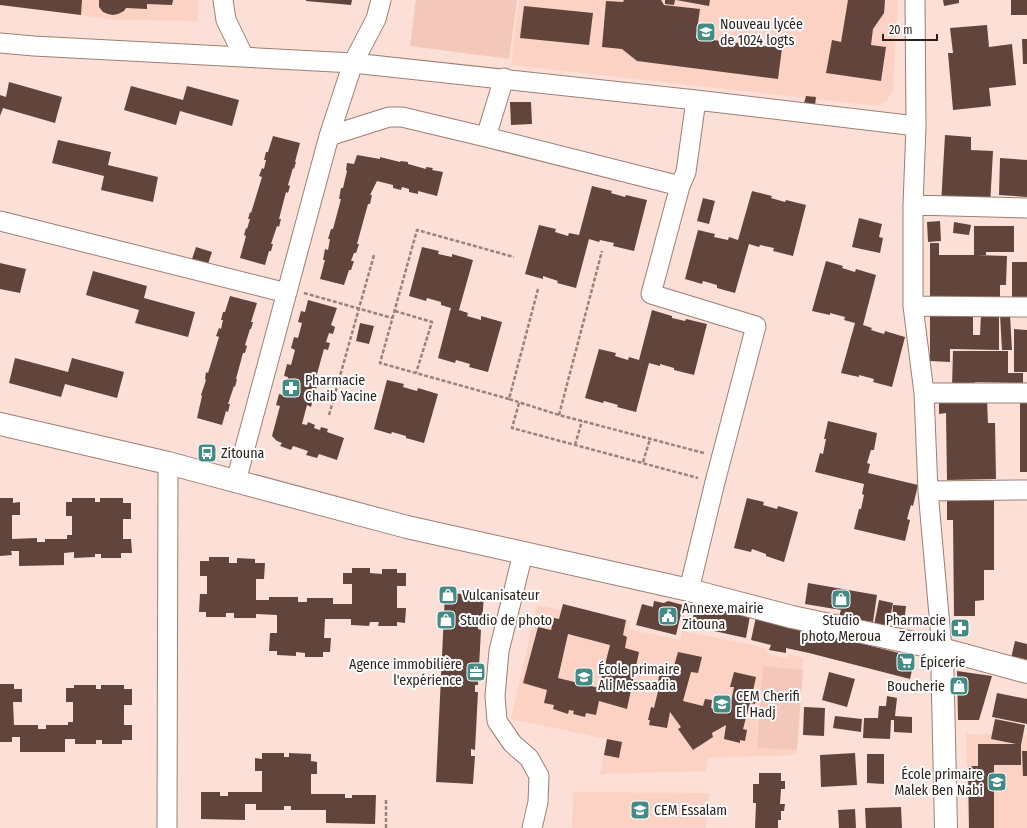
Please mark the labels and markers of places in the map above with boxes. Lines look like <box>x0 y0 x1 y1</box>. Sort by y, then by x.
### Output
place label: Nouveau lycée de 1024 logts <box>720 16 803 49</box>
school or university icon: Nouveau lycée de 1024 logts <box>695 21 717 43</box>
place label: Pharmacie Chaib Yacine <box>305 372 377 405</box>
pharmacy icon: Pharmacie Chaib Yacine <box>280 377 302 399</box>
bus stop icon: Zitouna <box>196 442 218 464</box>
place label: Zitouna <box>221 445 265 462</box>
shop icon: Vulcanisateur <box>437 584 459 606</box>
place label: Vulcanisateur <box>462 587 540 604</box>
shop icon: Studio photo Meroua <box>830 588 852 610</box>
place label: Annexe mairie Zitouna <box>682 600 764 633</box>
public building icon: Annexe mairie Zitouna <box>657 605 679 627</box>
shop icon: Studio de photo <box>435 609 457 631</box>
place label: Studio de photo <box>460 612 552 629</box>
place label: Studio photo Meroua <box>801 612 881 645</box>
place label: Pharmacie Zerrouki <box>886 612 946 645</box>
pharmacy icon: Pharmacie Zerrouki <box>949 617 971 639</box>
supermarket icon: Épicerie <box>895 651 917 673</box>
place label: Épicerie <box>920 653 965 671</box>
place label: Agence immobilière l'expérience <box>349 656 462 689</box>
place label: École primaire Ali Messaadia <box>598 660 680 694</box>
office icon: Agence immobilière l'expérience <box>465 661 487 683</box>
school or university icon: École primaire Ali Messaadia <box>573 666 595 688</box>
shop icon: Boucherie <box>948 675 970 697</box>
place label: Boucherie <box>887 678 945 695</box>
place label: CEM Cherifi El Hadj <box>736 688 800 721</box>
school or university icon: CEM Cherifi El Hadj <box>711 693 733 715</box>
place label: École primaire Malek Ben Nabi <box>894 765 983 799</box>
school or university icon: École primaire Malek Ben Nabi <box>986 771 1008 793</box>
school or university icon: CEM Essalam <box>629 799 651 821</box>
place label: CEM Essalam <box>654 802 727 819</box>

